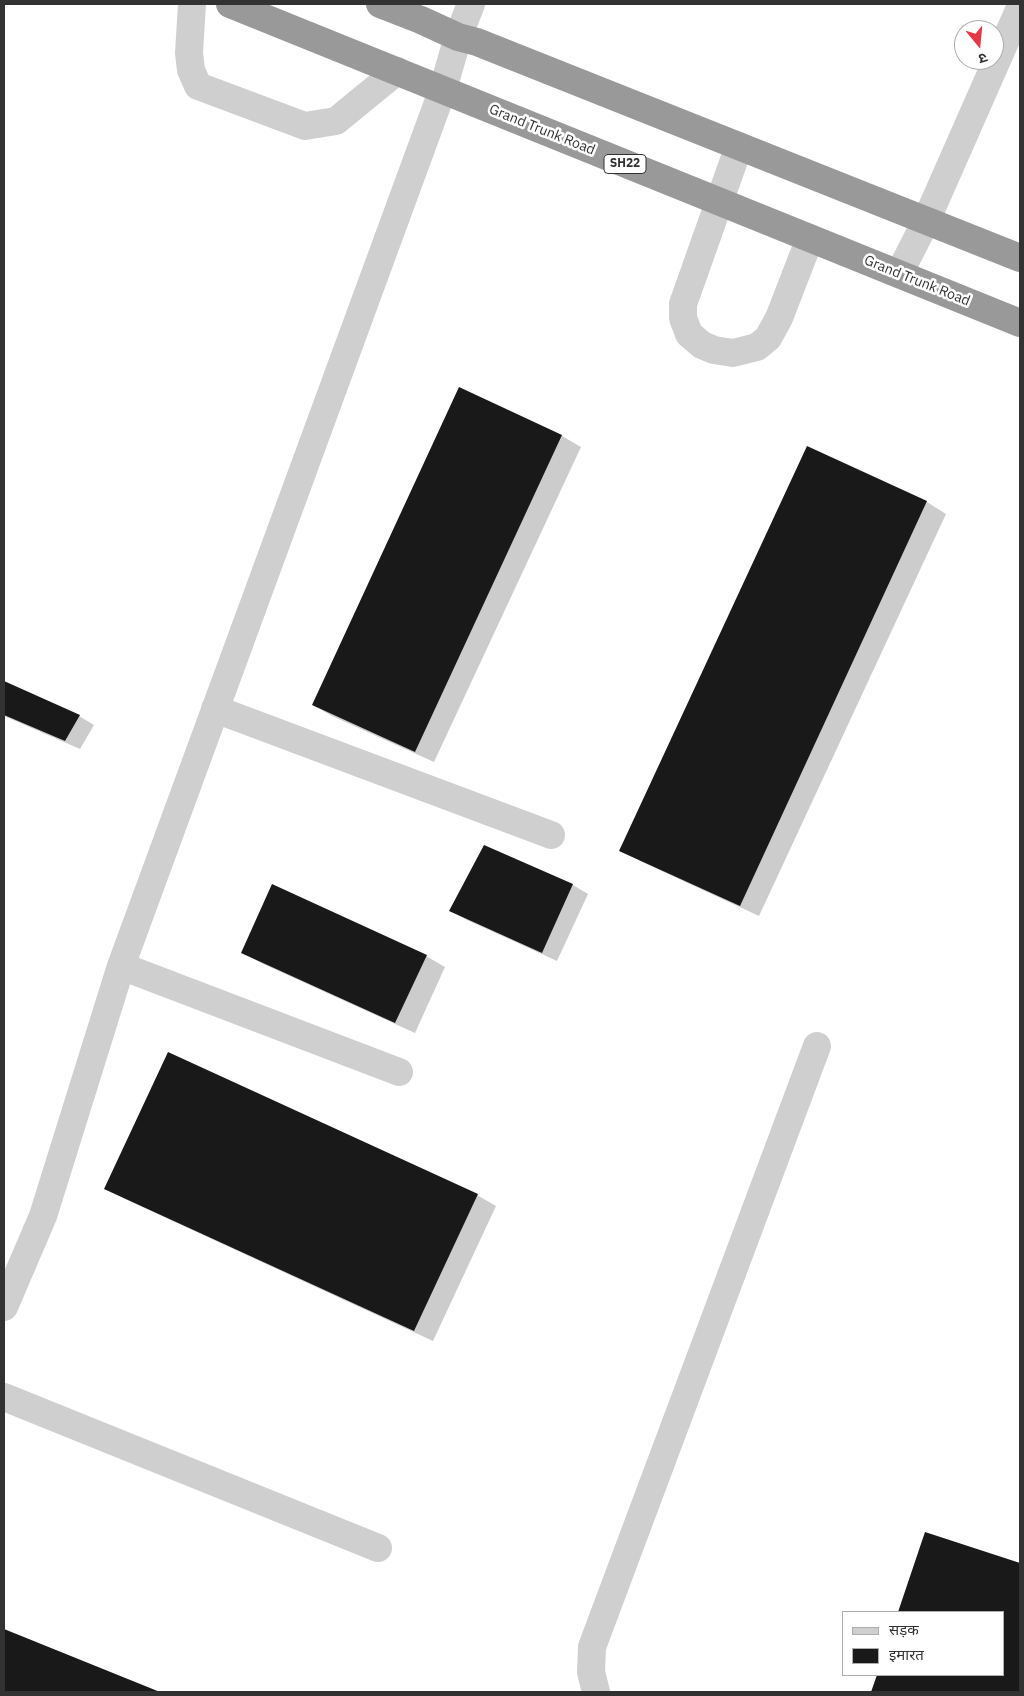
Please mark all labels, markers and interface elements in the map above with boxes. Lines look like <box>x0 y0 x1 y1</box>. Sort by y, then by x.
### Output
north arrow <box>954 20 1004 70</box>
text: उ <box>977 49 990 68</box>
street label: Grand Trunk Road <box>486 101 598 159</box>
road number: SH22 <box>604 154 646 173</box>
street label: Grand Trunk Road <box>861 252 973 310</box>
legend <box>842 1611 1004 1676</box>
text: सड़क <box>889 1620 919 1639</box>
text: इमारत <box>889 1645 924 1664</box>

